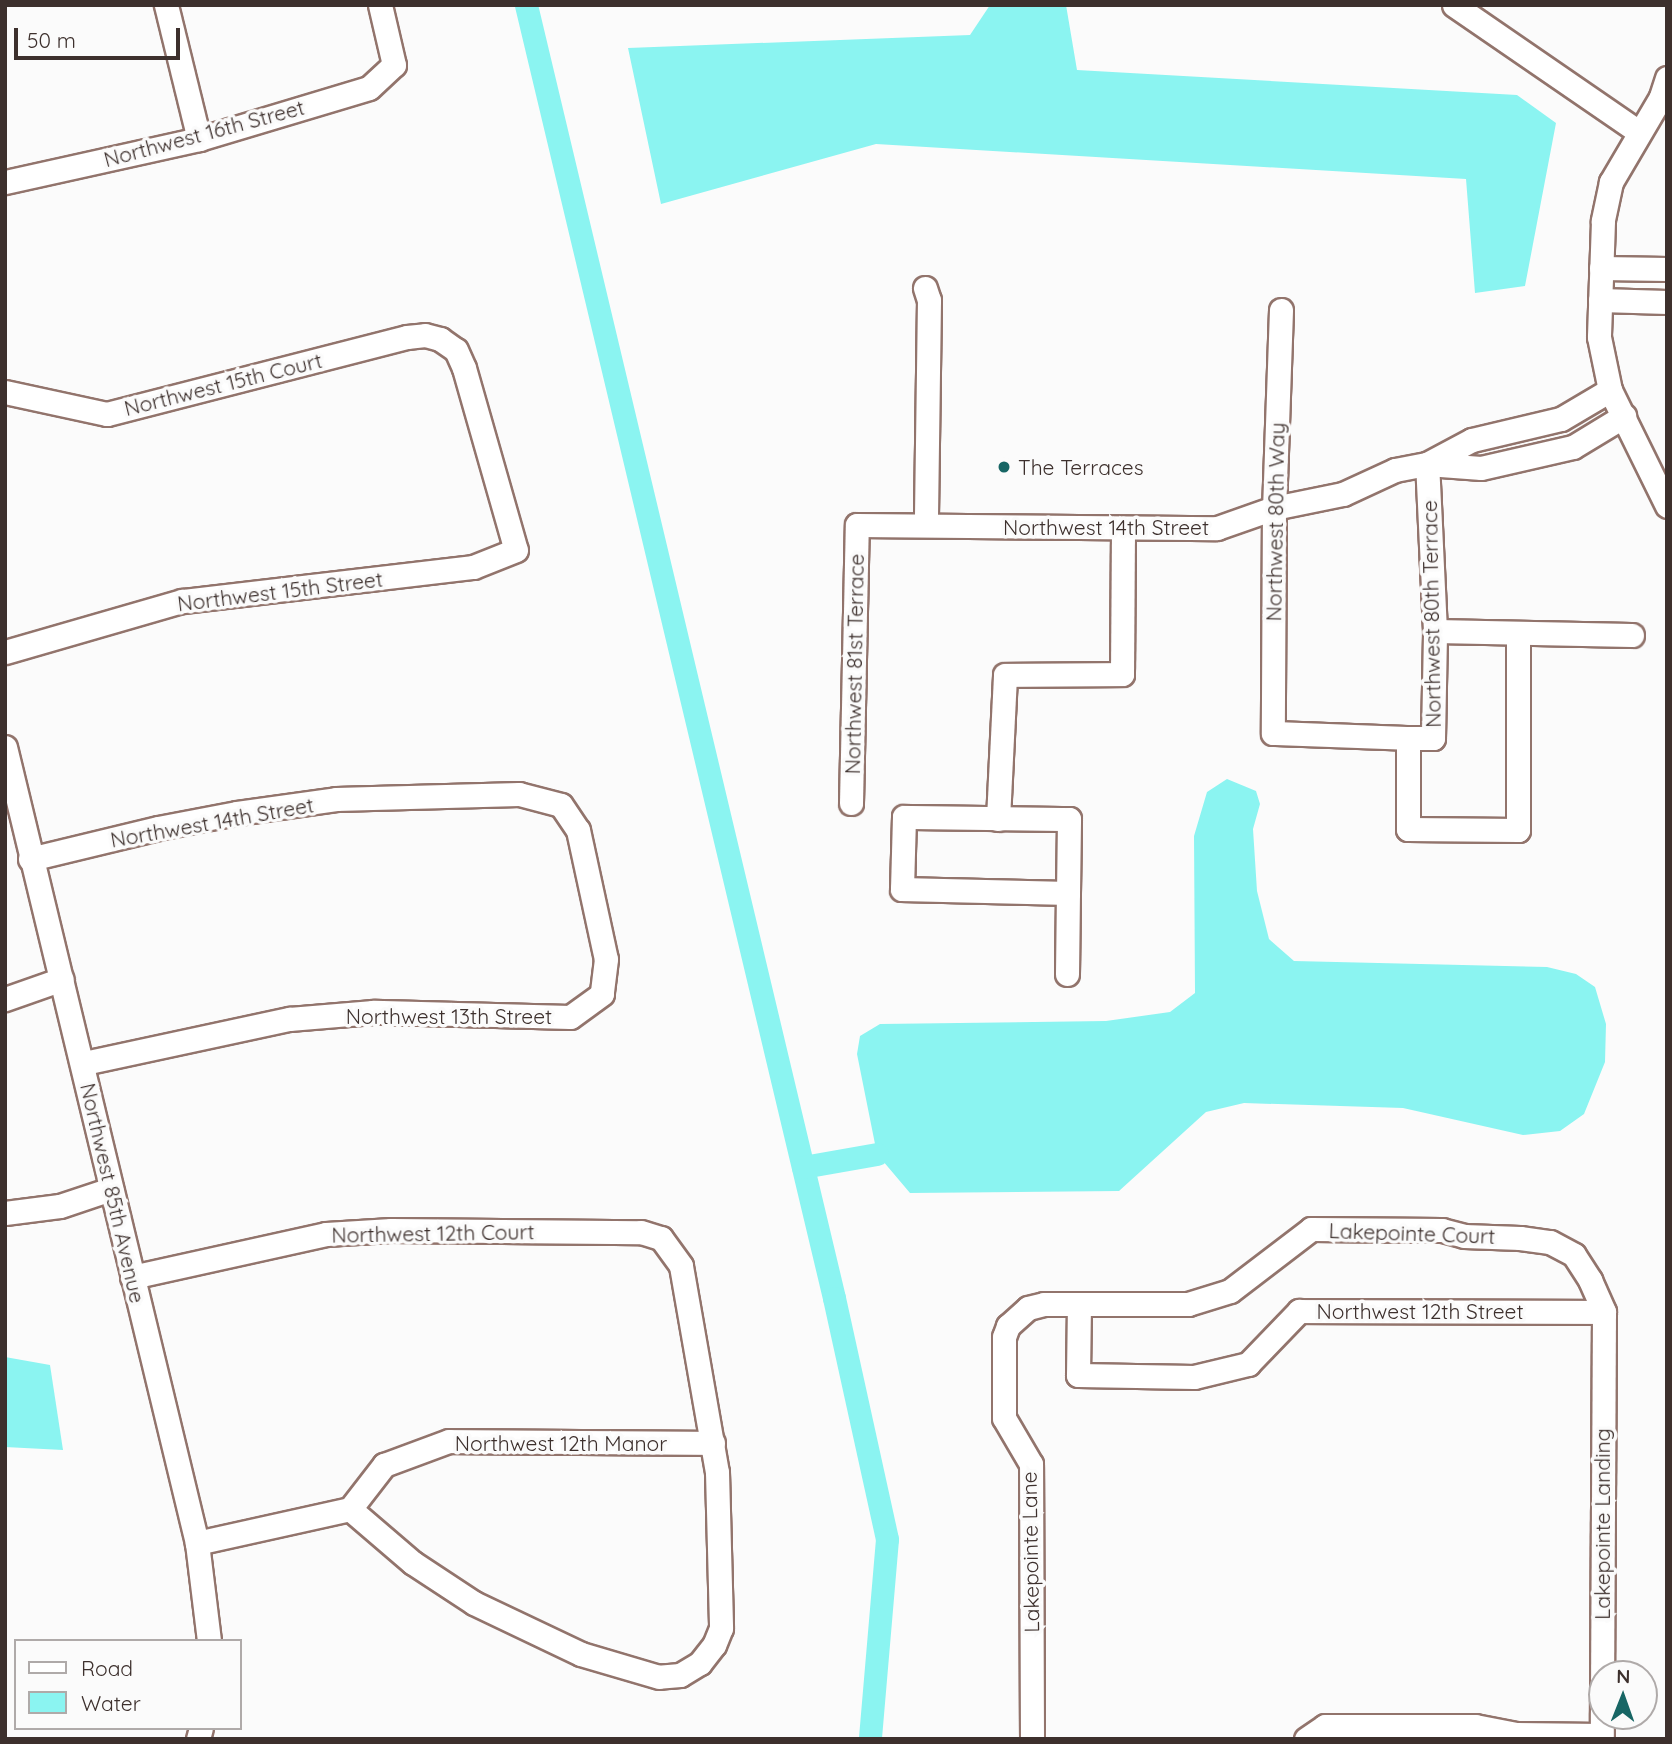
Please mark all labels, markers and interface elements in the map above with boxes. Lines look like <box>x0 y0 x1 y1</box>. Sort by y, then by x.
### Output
scale bar <box>18 14 184 58</box>
text: 50 m <box>27 27 76 53</box>
street label: Northwest 16th Street <box>101 94 307 172</box>
street label: Northwest 15th Court <box>121 347 325 421</box>
street label: Northwest 80th Way <box>1261 422 1289 622</box>
place label: The Terraces <box>1018 454 1143 480</box>
marker: The Terraces <box>996 459 1012 475</box>
street label: Northwest 80th Terrace <box>1416 500 1446 728</box>
street label: Northwest 14th Street <box>1003 514 1209 540</box>
street label: Northwest 81st Terrace <box>839 553 869 775</box>
street label: Northwest 15th Street <box>176 566 384 616</box>
street label: Northwest 14th Street <box>108 792 316 852</box>
street label: Northwest 13th Street <box>346 1003 552 1029</box>
street label: Northwest 85th Avenue <box>75 1081 151 1305</box>
street label: Lakepointe Court <box>1328 1217 1496 1249</box>
street label: Northwest 12th Court <box>331 1219 535 1247</box>
street label: Northwest 12th Street <box>1316 1298 1524 1324</box>
street label: Lakepointe Landing <box>1589 1428 1615 1620</box>
street label: Northwest 12th Manor <box>455 1430 667 1456</box>
street label: Lakepointe Lane <box>1016 1471 1044 1633</box>
legend <box>14 1639 242 1730</box>
text: Road <box>81 1655 133 1681</box>
north arrow <box>1588 1660 1658 1730</box>
text: N <box>1616 1664 1631 1688</box>
text: Water <box>81 1690 141 1716</box>

